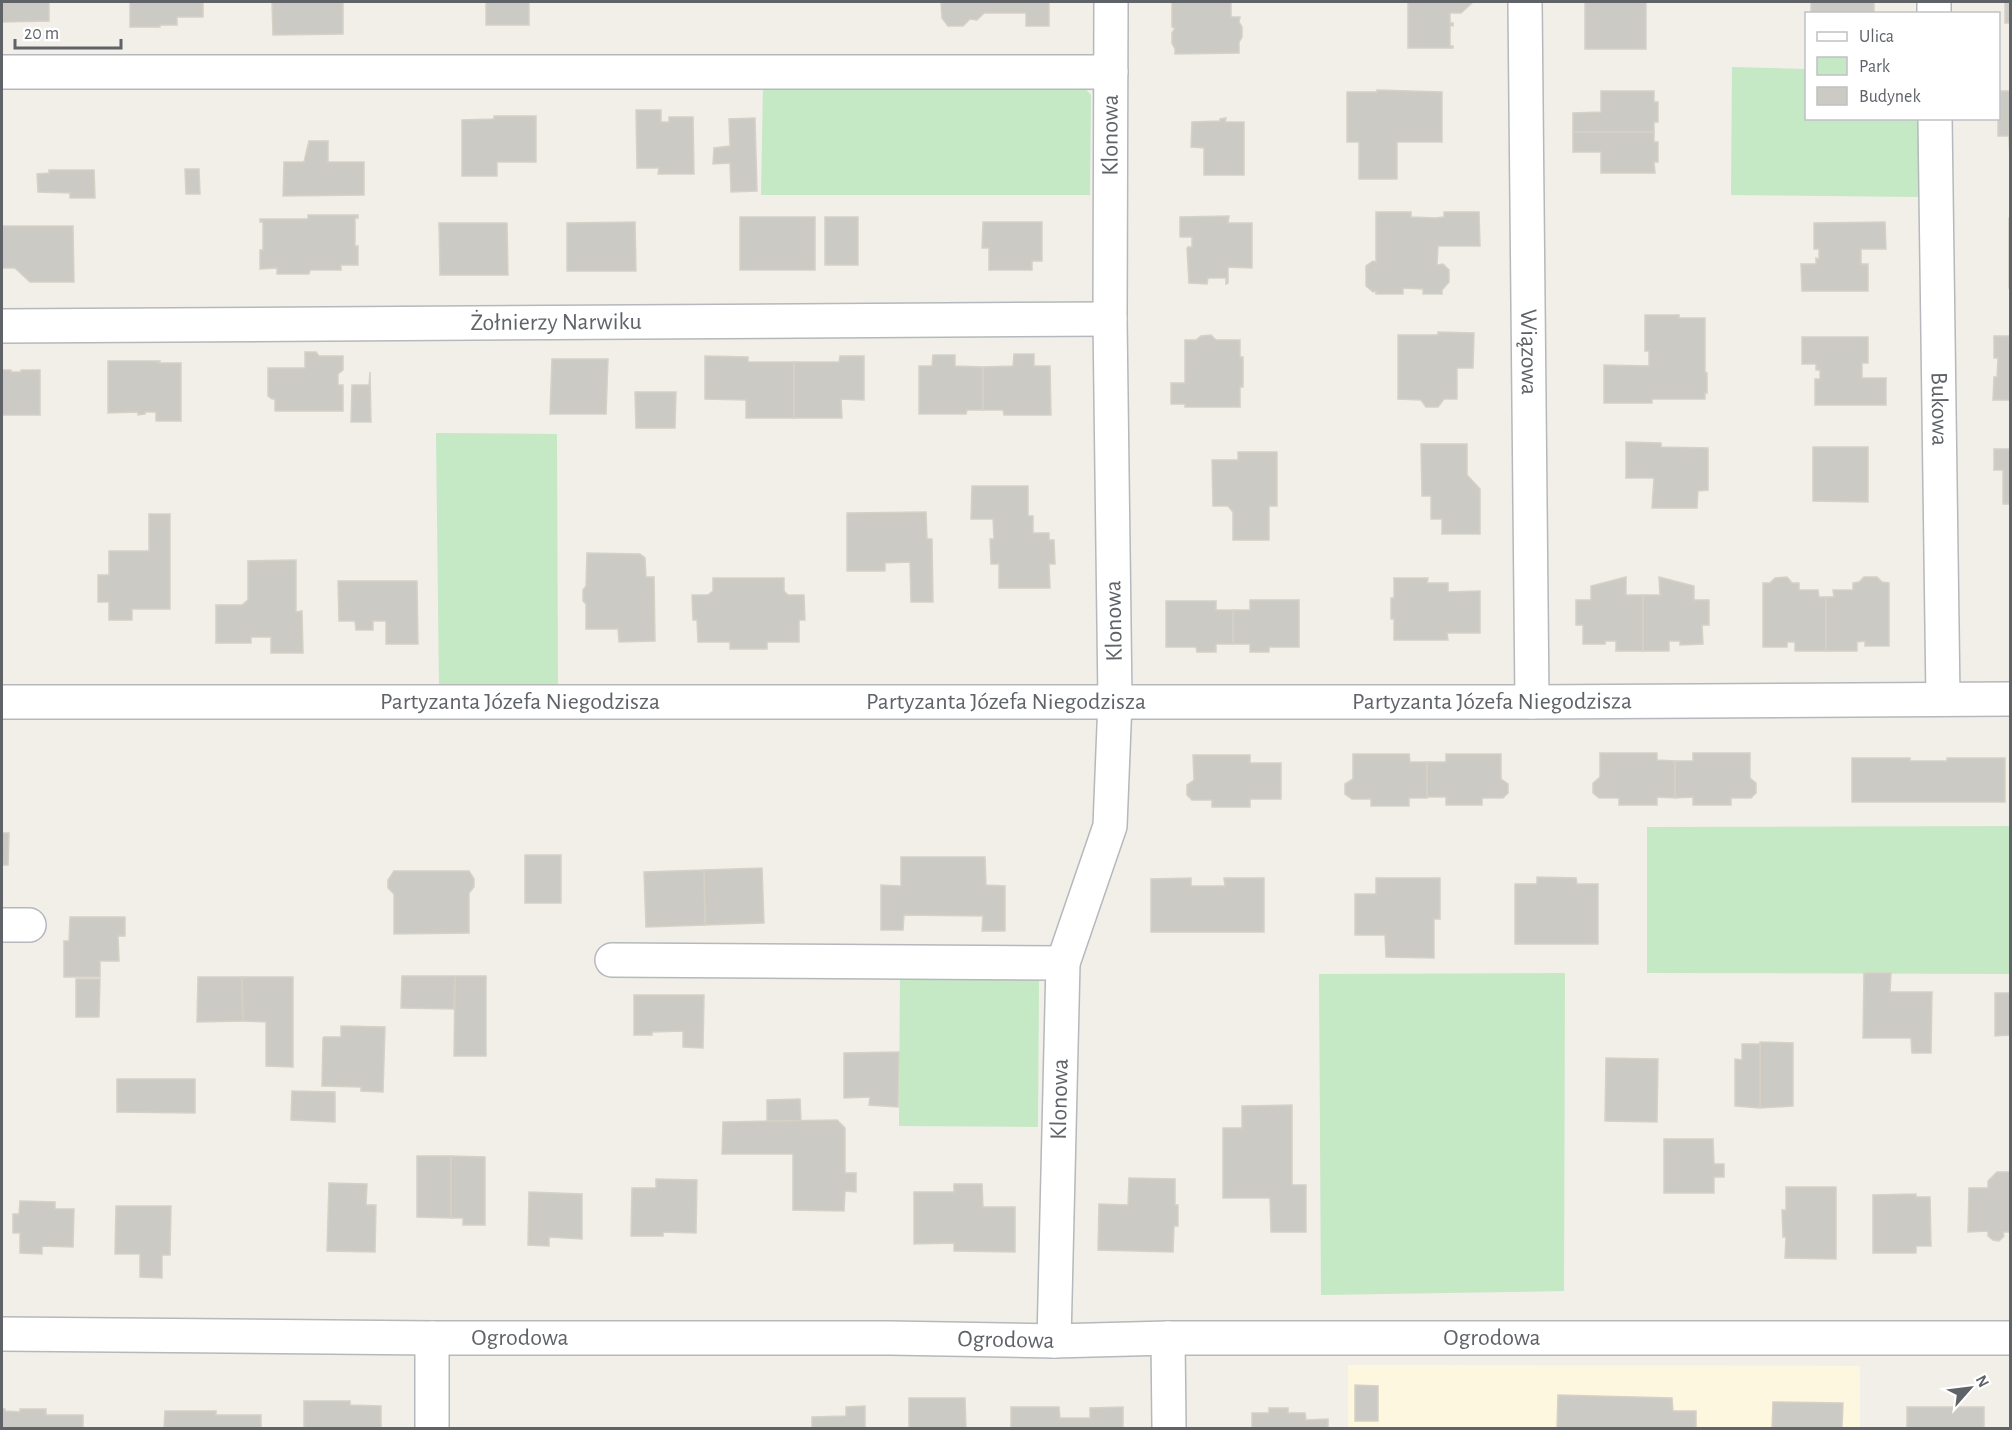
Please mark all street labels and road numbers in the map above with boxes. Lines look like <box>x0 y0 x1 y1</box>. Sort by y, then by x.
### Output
street label: Klonowa <box>1098 94 1123 176</box>
street label: Wiązowa <box>1516 309 1541 395</box>
street label: Żołnierzy Narwiku <box>470 310 642 335</box>
street label: Bukowa <box>1926 372 1952 446</box>
street label: Klonowa <box>1101 580 1127 662</box>
street label: Partyzanta Józefa Niegodzisza <box>1352 689 1632 714</box>
street label: Partyzanta Józefa Niegodzisza <box>380 690 660 714</box>
street label: Partyzanta Józefa Niegodzisza <box>866 690 1146 714</box>
street label: Klonowa <box>1047 1058 1073 1140</box>
street label: Ogrodowa <box>471 1326 569 1350</box>
street label: Ogrodowa <box>1443 1326 1541 1350</box>
street label: Ogrodowa <box>957 1327 1055 1353</box>

